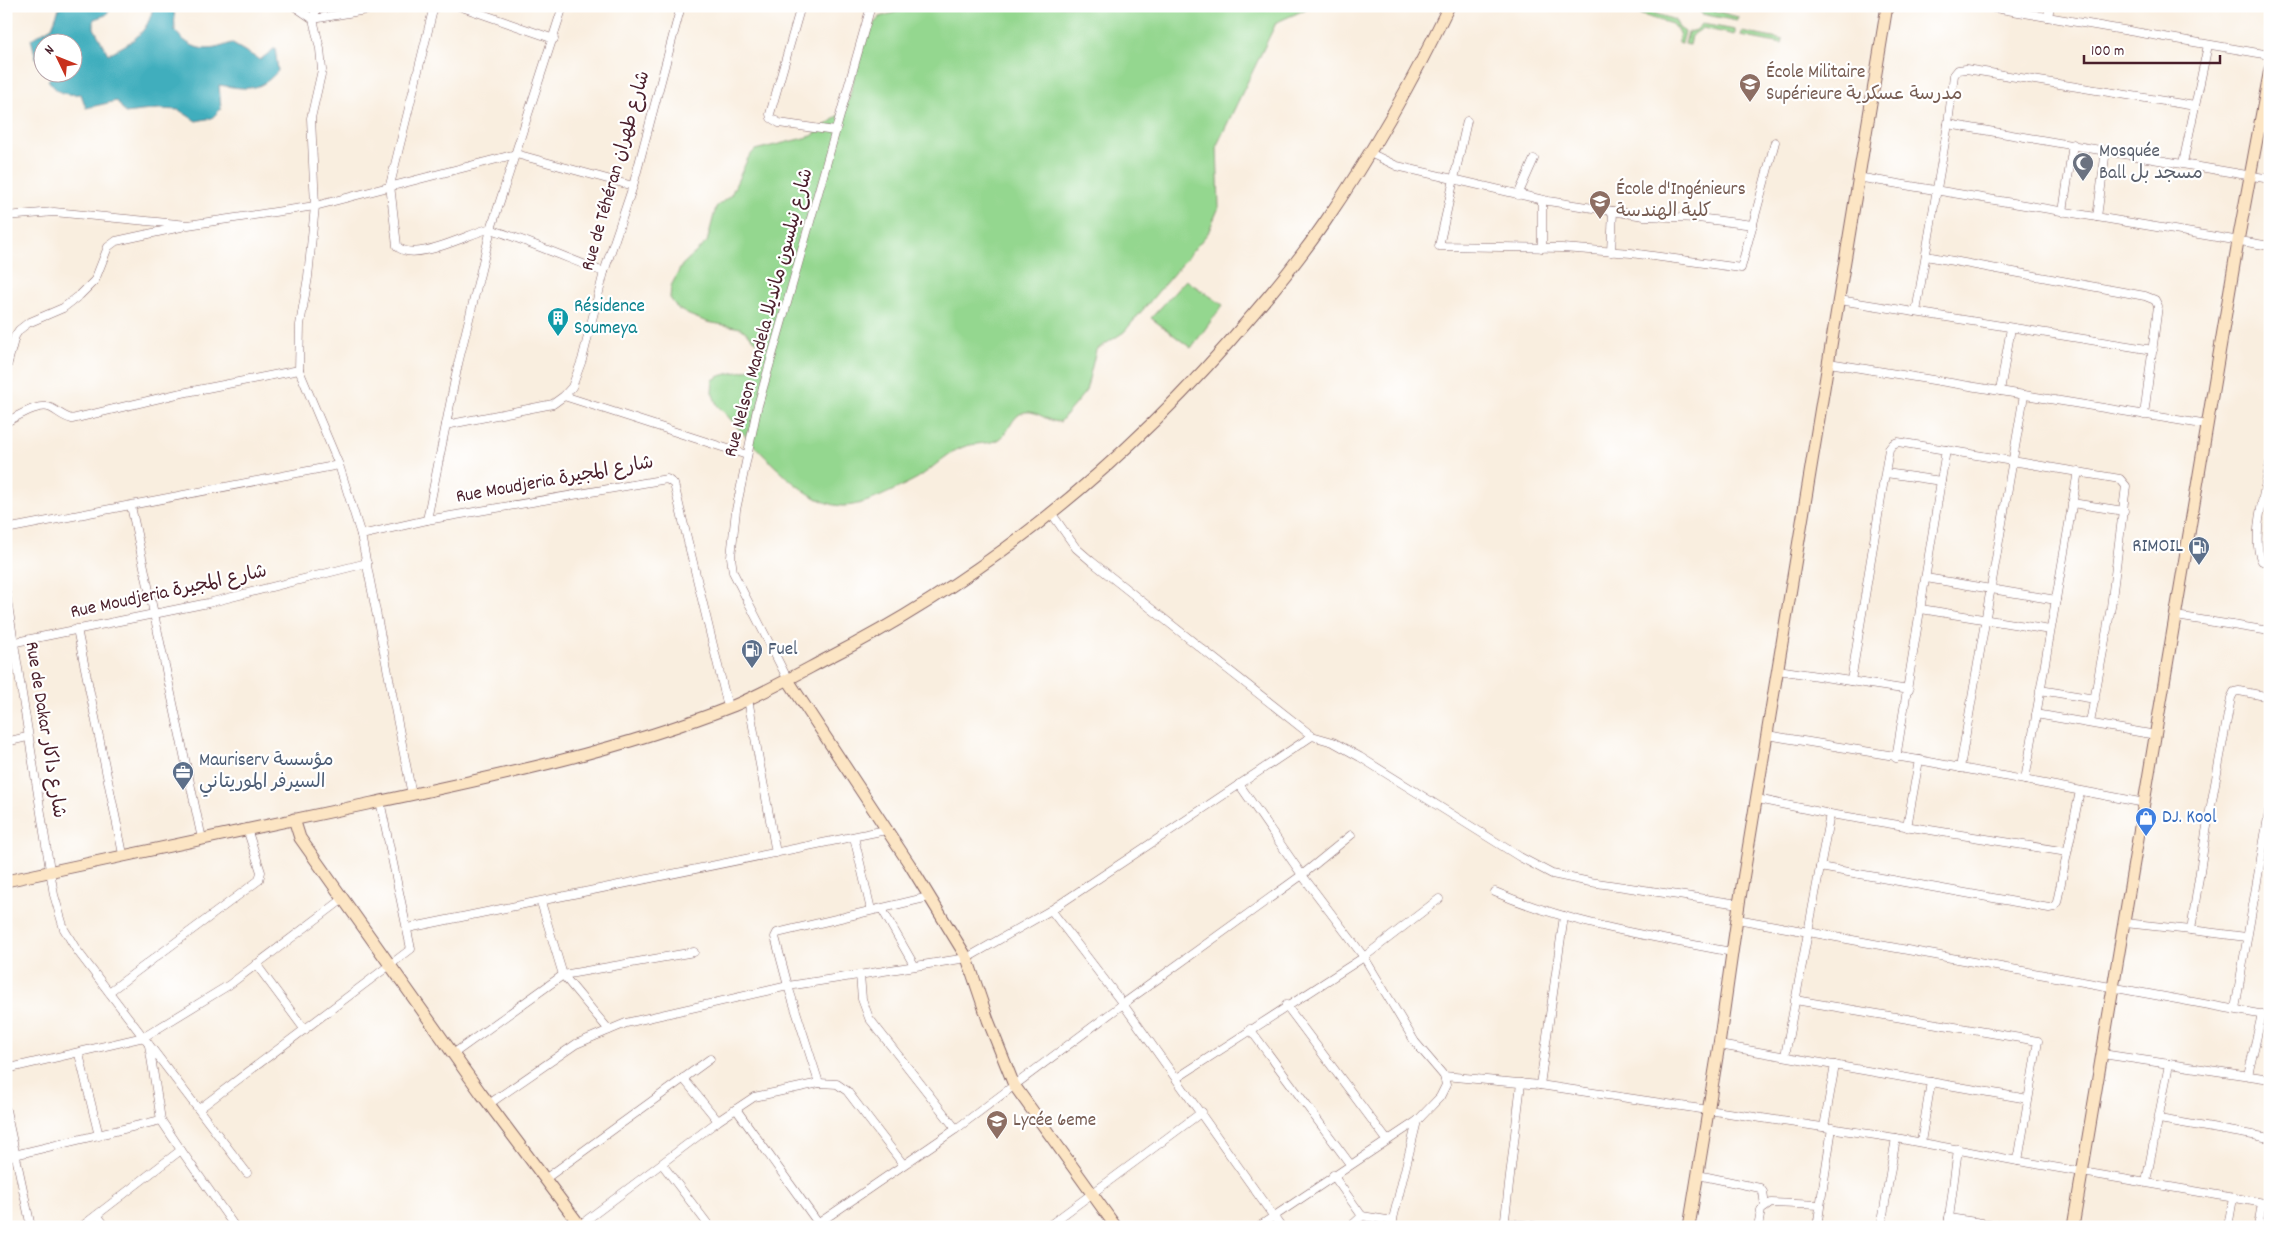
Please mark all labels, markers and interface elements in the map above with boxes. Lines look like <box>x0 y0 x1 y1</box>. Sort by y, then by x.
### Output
north arrow <box>32 32 82 82</box>
scale bar <box>2084 32 2220 64</box>
text: N <box>40 41 60 60</box>
text: 100 m <box>2091 41 2124 63</box>
place label: École Militaire Supérieure مدرسة عسكرية <box>1766 60 1962 109</box>
street label: Rue de Téhéran شارع طهران <box>576 68 658 274</box>
school or university icon: École Militaire Supérieure مدرسة عسكرية <box>1738 72 1762 103</box>
place label: Mosquée Ball مسجد بل <box>2099 139 2203 188</box>
mosque icon: Mosquée Ball مسجد بل <box>2071 151 2095 182</box>
street label: Rue Nelson Mandela شارع نيلسون مانديلا <box>718 166 822 460</box>
place label: École d'Ingénieurs كلية الهندسة <box>1616 177 1746 226</box>
school or university icon: École d'Ingénieurs كلية الهندسة <box>1588 189 1612 220</box>
place label: Résidence Soumeya <box>574 294 645 343</box>
building icon: Résidence Soumeya <box>546 306 570 337</box>
street label: Rue Moudjeria شارع المجيرة <box>454 450 656 512</box>
place label: RIMOIL <box>2132 534 2183 561</box>
fuel station icon: RIMOIL <box>2187 535 2211 566</box>
street label: Rue Moudjeria شارع المجيرة <box>68 559 270 627</box>
place label: Fuel <box>768 637 798 664</box>
fuel station icon: Fuel <box>740 638 764 669</box>
street label: Rue de Dakar شارع داكار <box>17 640 71 820</box>
place label: Mauriserv مؤسسة السيرفر الموريتاني <box>199 748 334 797</box>
office icon: Mauriserv مؤسسة السيرفر الموريتاني <box>171 760 195 791</box>
place label: DJ. Kool <box>2162 805 2217 832</box>
shop icon: DJ. Kool <box>2134 806 2158 837</box>
place label: Lycée 6eme <box>1013 1108 1096 1135</box>
school or university icon: Lycée 6eme <box>985 1109 1009 1140</box>

